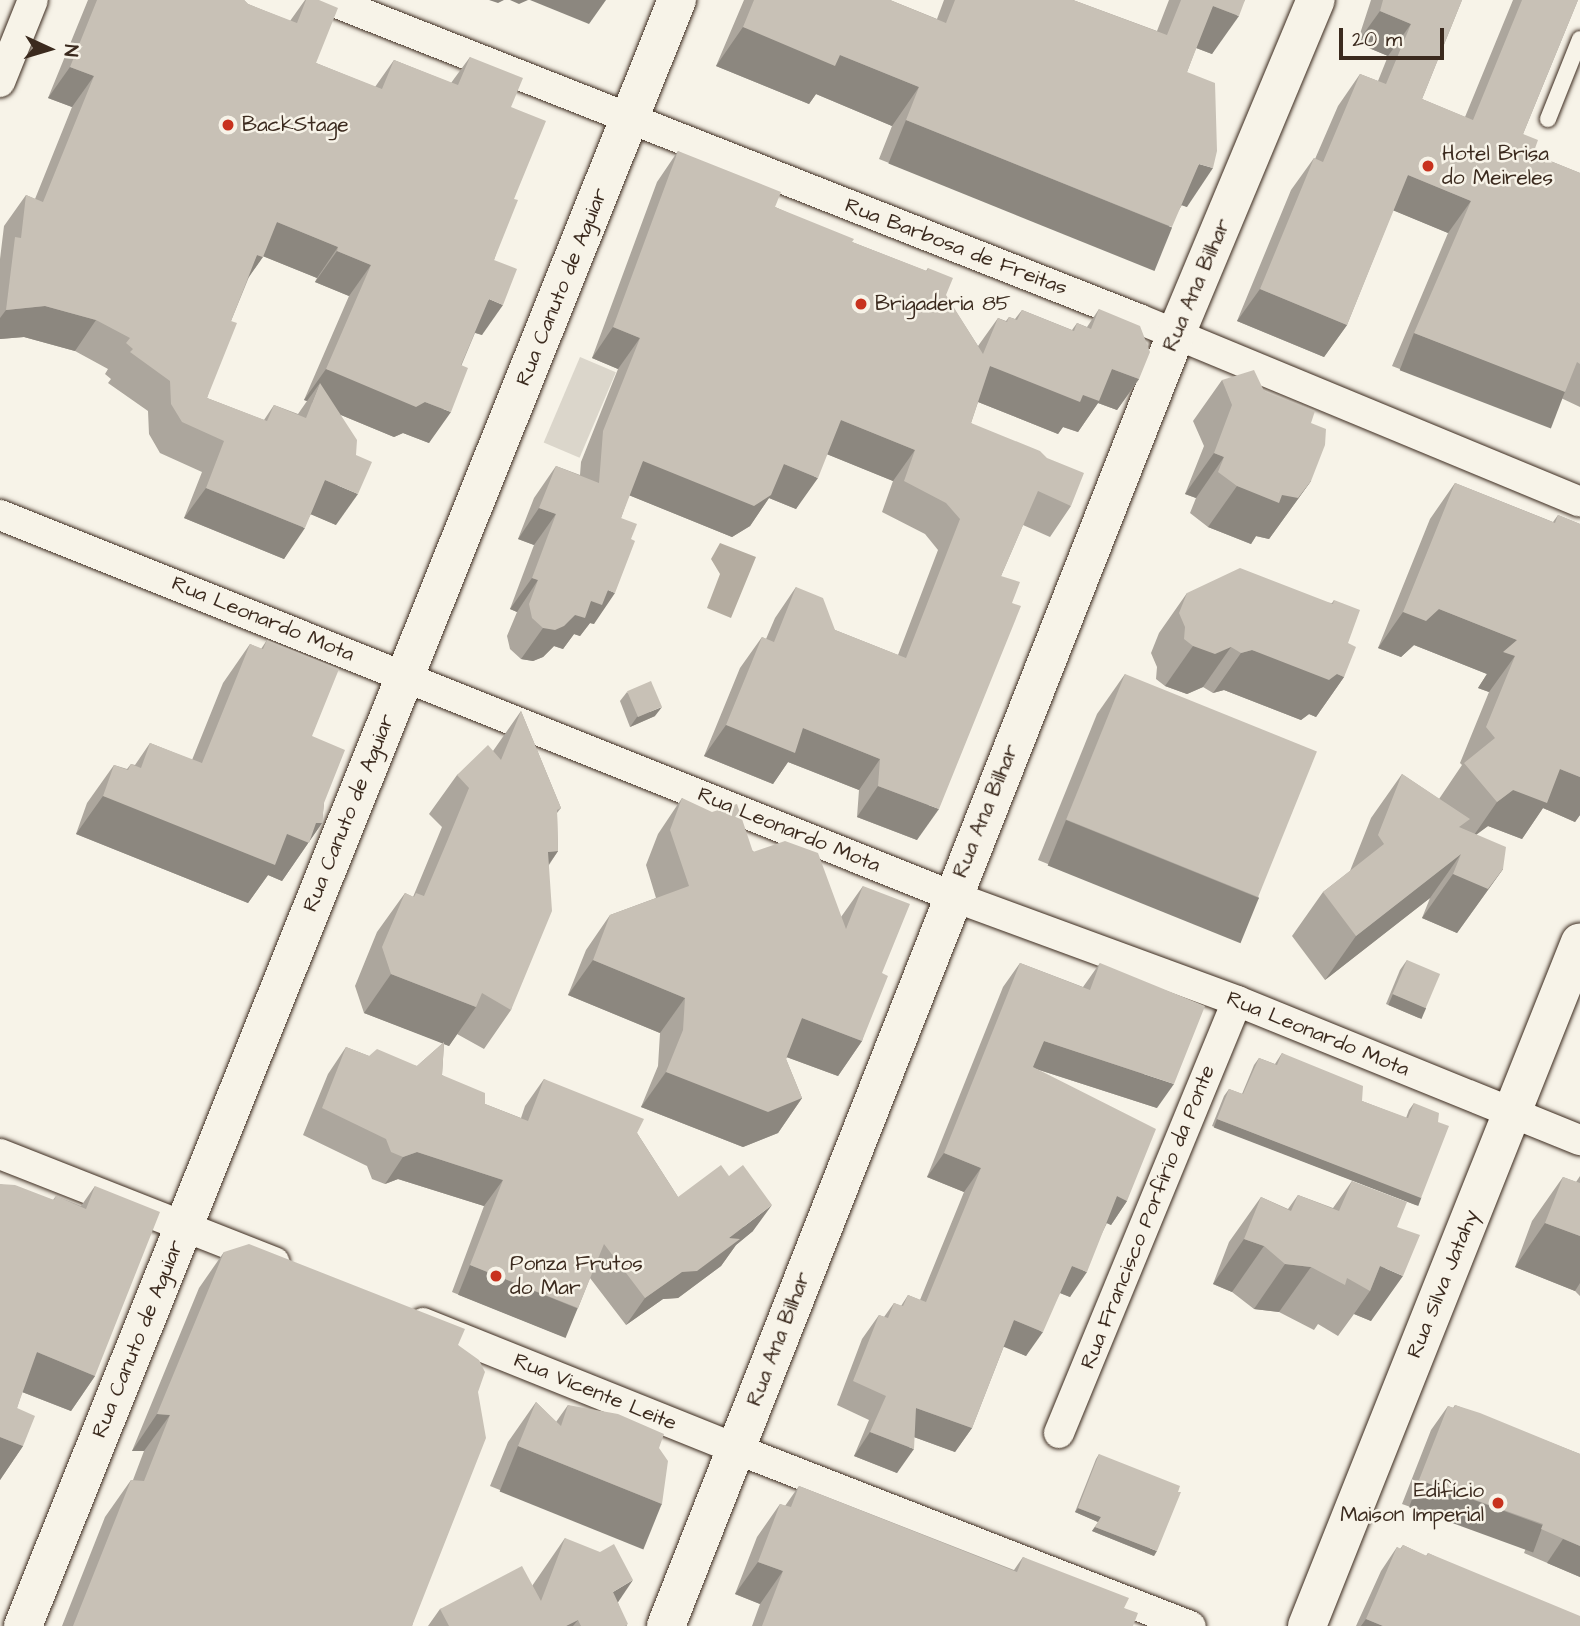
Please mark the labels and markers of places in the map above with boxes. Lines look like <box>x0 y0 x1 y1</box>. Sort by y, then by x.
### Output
place label: BackStage <box>242 112 349 138</box>
marker: BackStage <box>220 117 236 133</box>
place label: Hotel Brisa do Meireles <box>1442 141 1553 191</box>
marker: Hotel Brisa do Meireles <box>1420 158 1436 174</box>
place label: Brigaderia 85 <box>875 291 1011 317</box>
marker: Brigaderia 85 <box>853 296 869 312</box>
place label: Ponza Frutos do Mar <box>510 1251 643 1301</box>
marker: Ponza Frutos do Mar <box>488 1268 504 1284</box>
place label: Edifício Maison Imperial <box>1340 1478 1484 1528</box>
marker: Edifício Maison Imperial <box>1490 1495 1506 1511</box>

